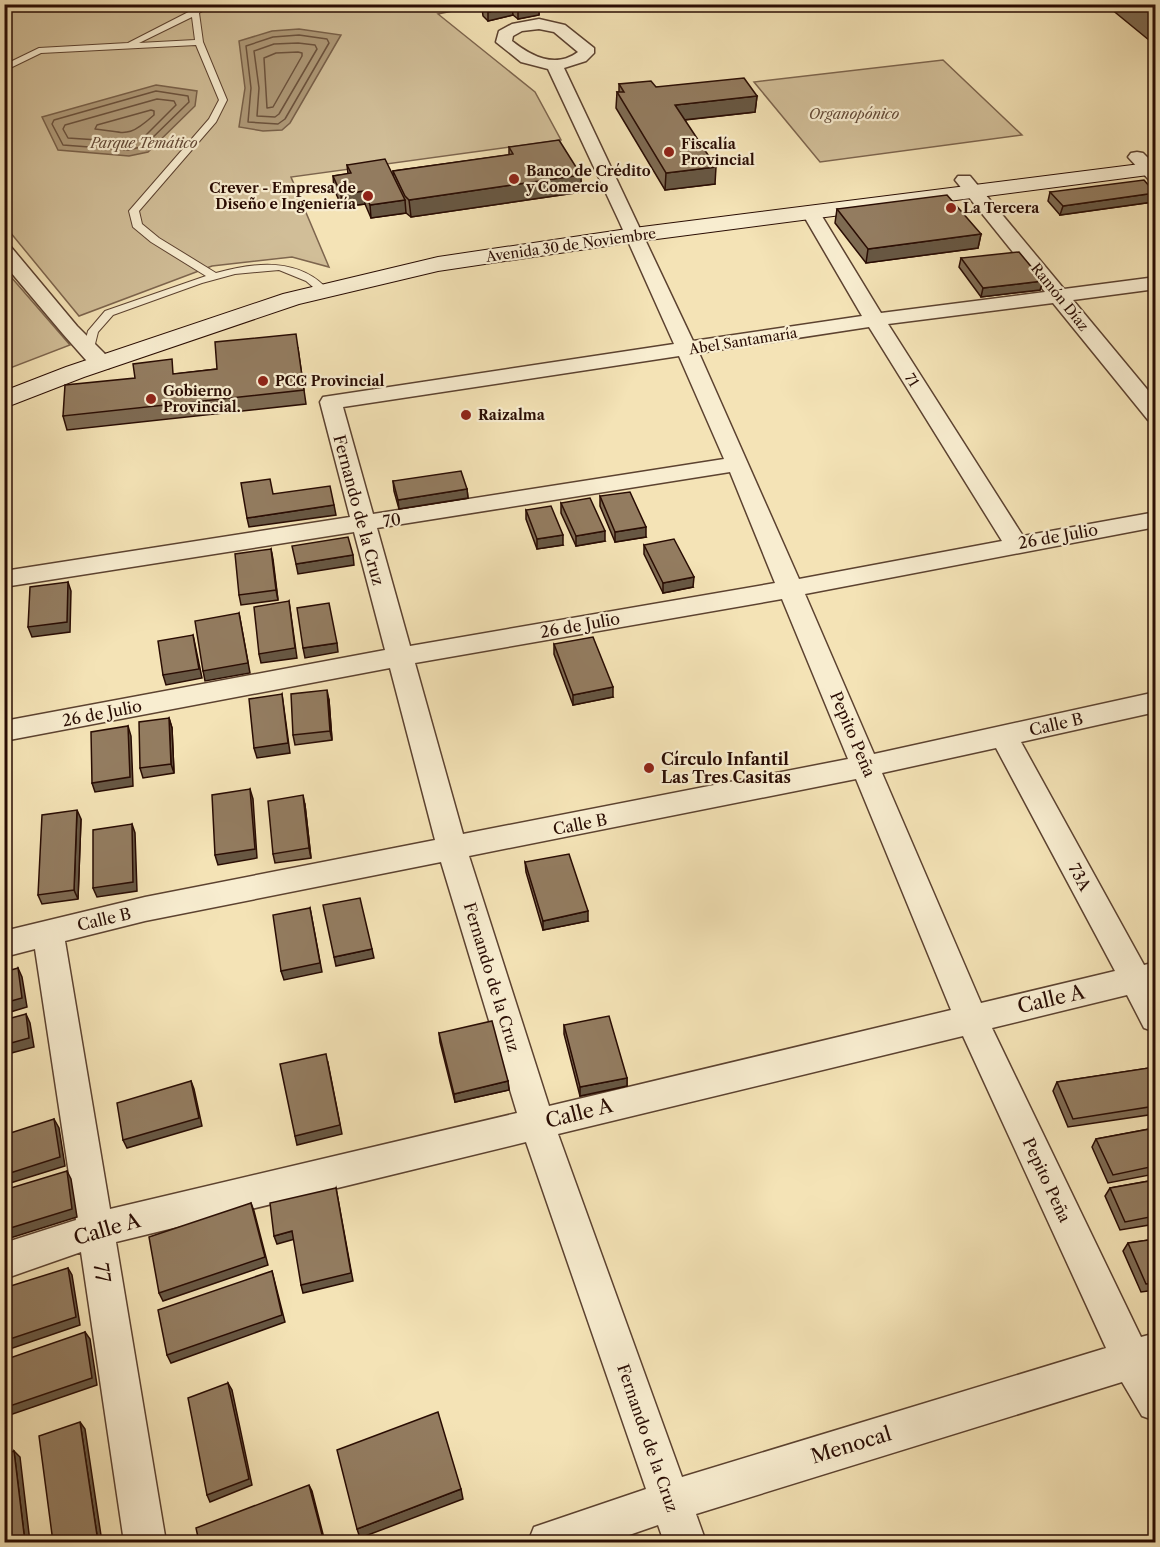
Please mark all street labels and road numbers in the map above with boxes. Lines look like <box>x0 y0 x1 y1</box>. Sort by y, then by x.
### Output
street label: Avenida 30 de Noviembre <box>484 224 657 266</box>
street label: Ramón Díaz <box>1027 259 1093 335</box>
street label: Abel Santamaría <box>687 323 799 359</box>
street label: 71 <box>901 370 923 390</box>
street label: Fernando de la Cruz <box>329 432 389 588</box>
street label: 70 <box>382 509 402 531</box>
street label: 26 de Julio <box>1017 519 1100 553</box>
street label: 26 de Julio <box>539 608 622 642</box>
street label: Pepito Peña <box>826 688 880 780</box>
street label: 26 de Julio <box>61 695 144 731</box>
street label: Calle B <box>1027 708 1085 740</box>
street label: Calle B <box>551 809 609 839</box>
street label: 73A <box>1064 860 1096 895</box>
street label: Fernando de la Cruz <box>460 900 524 1054</box>
street label: Calle B <box>75 903 133 935</box>
street label: Calle A <box>1015 979 1088 1018</box>
street label: Calle A <box>543 1093 616 1133</box>
street label: Pepito Peña <box>1019 1135 1076 1226</box>
street label: Calle A <box>71 1208 144 1250</box>
street label: 77 <box>89 1261 115 1285</box>
street label: Fernando de la Cruz <box>613 1361 683 1515</box>
street label: Menocal <box>808 1421 894 1469</box>

